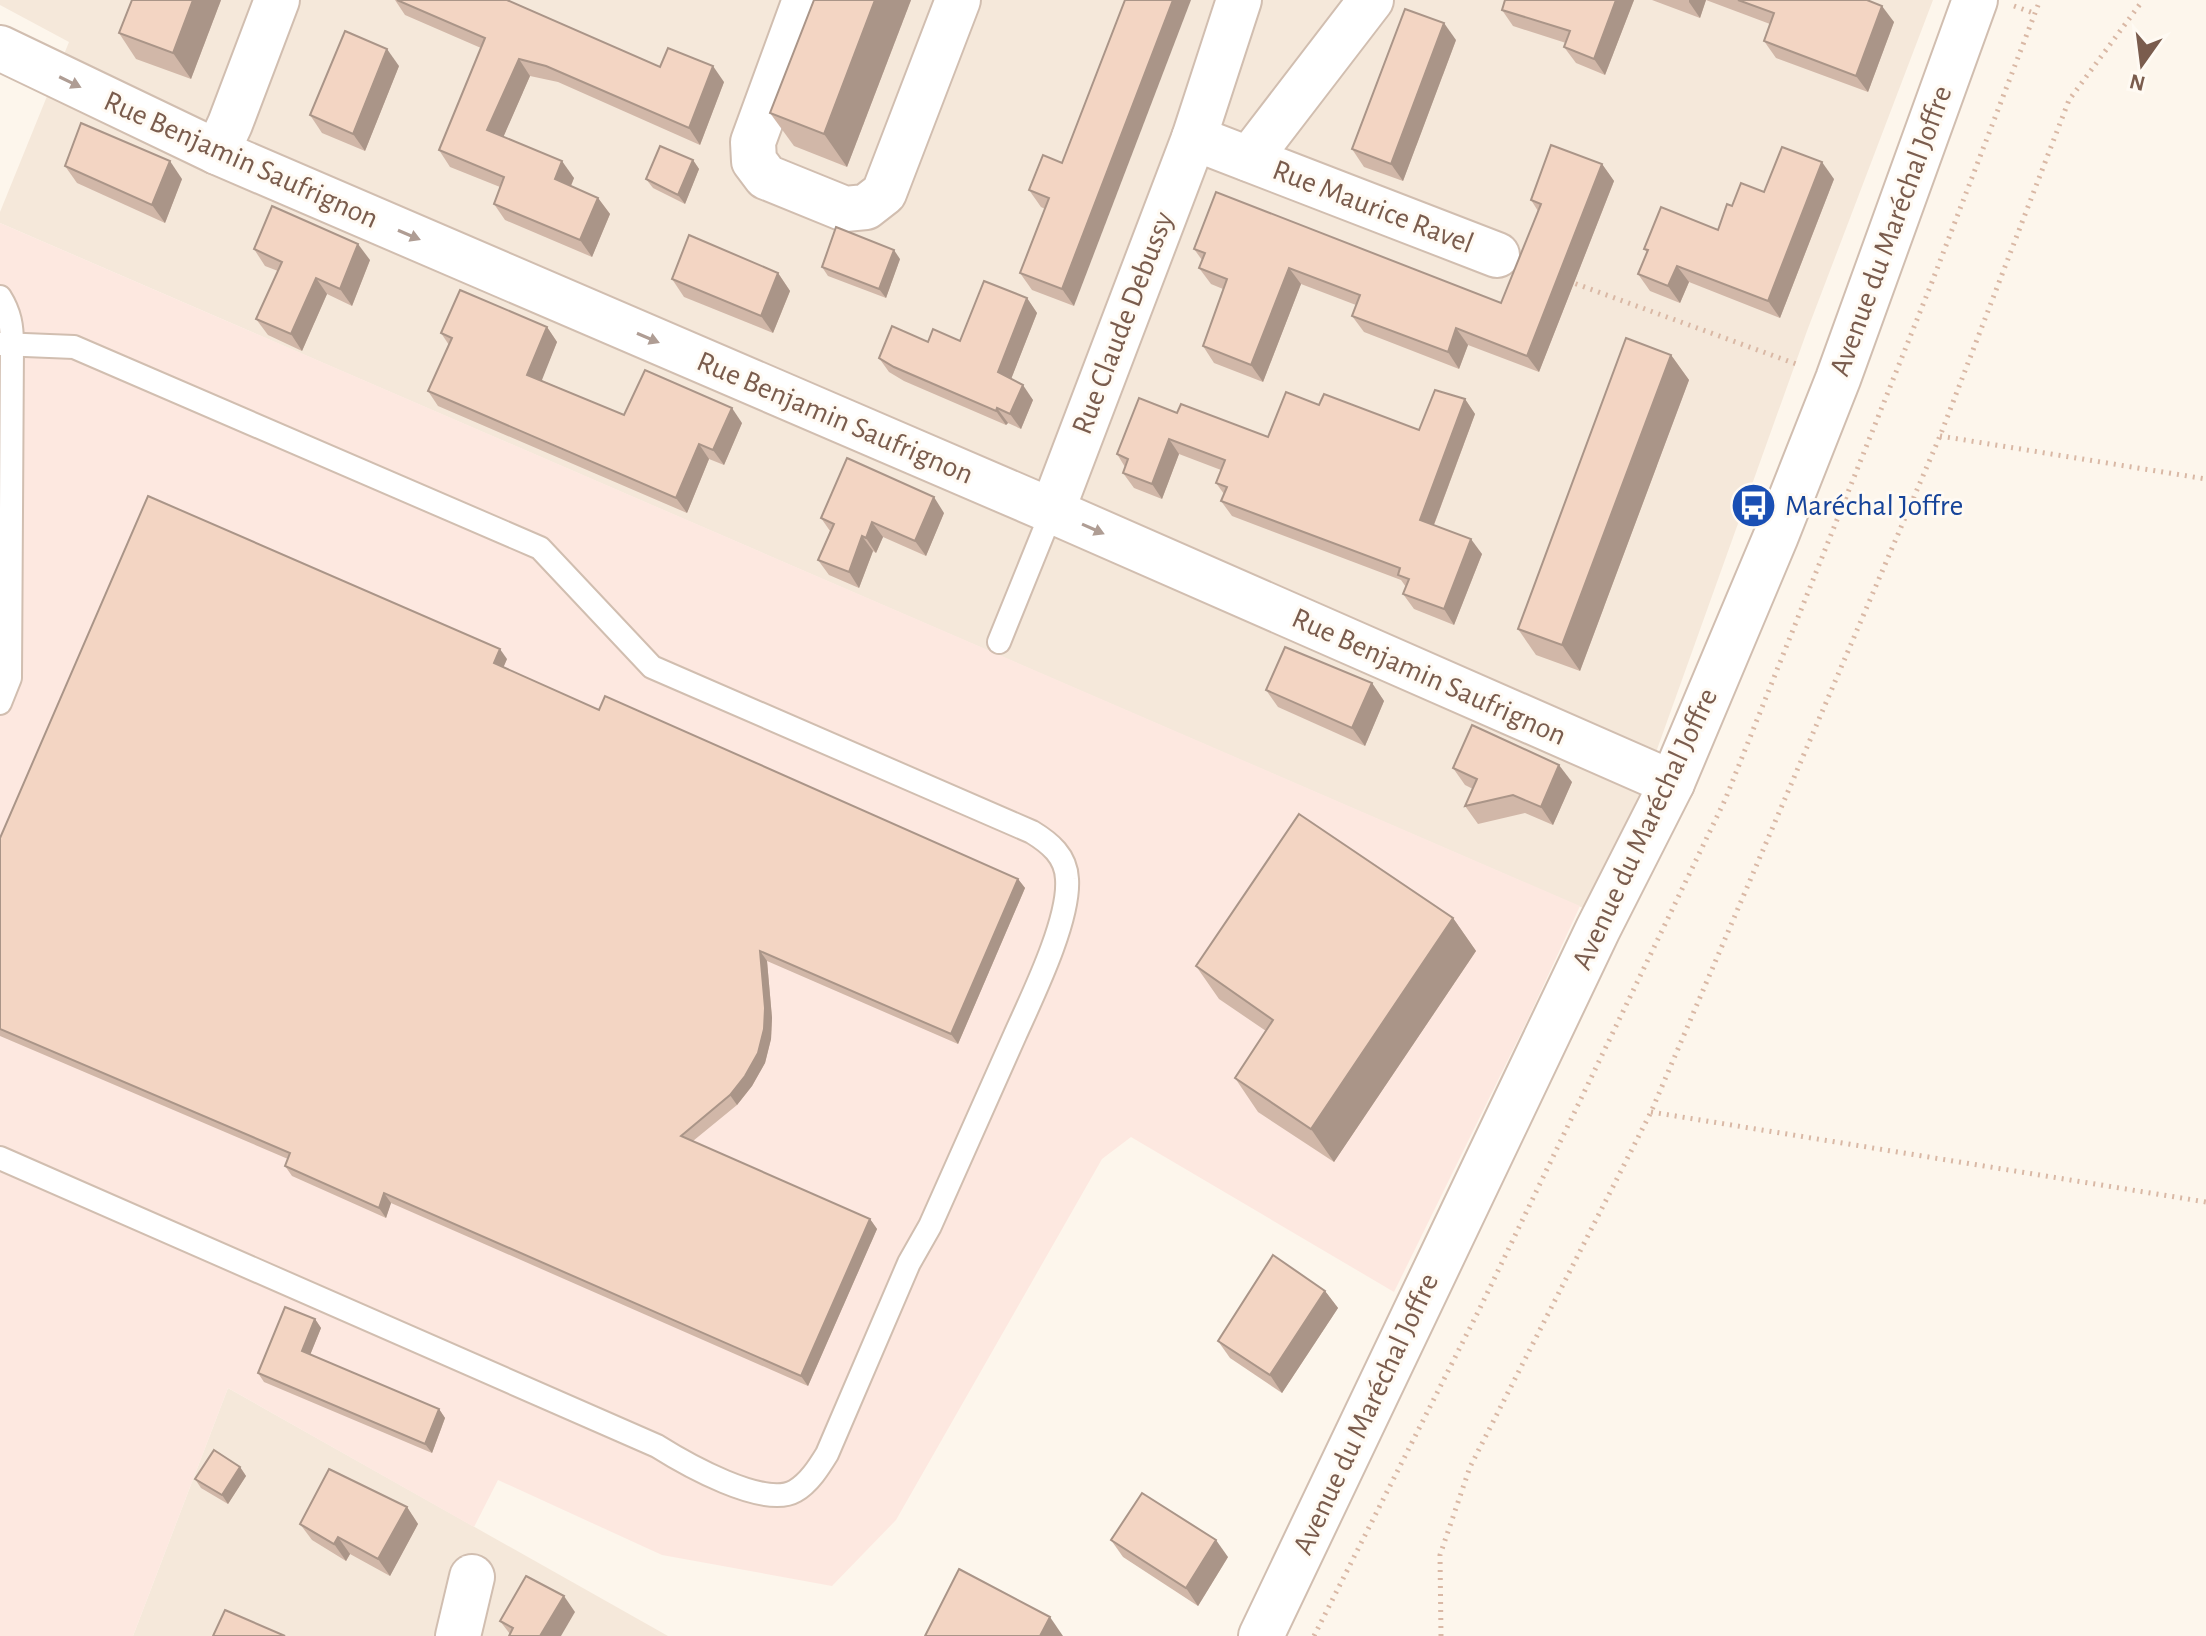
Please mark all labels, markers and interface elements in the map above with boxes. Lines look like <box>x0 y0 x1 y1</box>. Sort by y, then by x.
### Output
north arrow <box>2102 24 2182 104</box>
text: N <box>2127 70 2147 95</box>
one-way arrow <box>59 75 82 89</box>
street label: Avenue du Maréchal Joffre <box>1824 82 1958 380</box>
street label: Rue Benjamin Saufrignon <box>99 86 383 234</box>
street label: Rue Maurice Ravel <box>1268 155 1478 259</box>
street label: Rue Claude Debussy <box>1067 208 1179 438</box>
one-way arrow <box>397 229 421 242</box>
one-way arrow <box>636 331 660 344</box>
street label: Rue Benjamin Saufrignon <box>692 346 978 490</box>
bus stop icon: Maréchal Joffre <box>1730 482 1778 530</box>
place label: Maréchal Joffre <box>1785 491 1963 521</box>
one-way arrow <box>1081 522 1105 535</box>
street label: Rue Benjamin Saufrignon <box>1287 603 1571 751</box>
street label: Avenue du Maréchal Joffre <box>1567 684 1723 974</box>
street label: Avenue du Maréchal Joffre <box>1288 1269 1444 1559</box>

